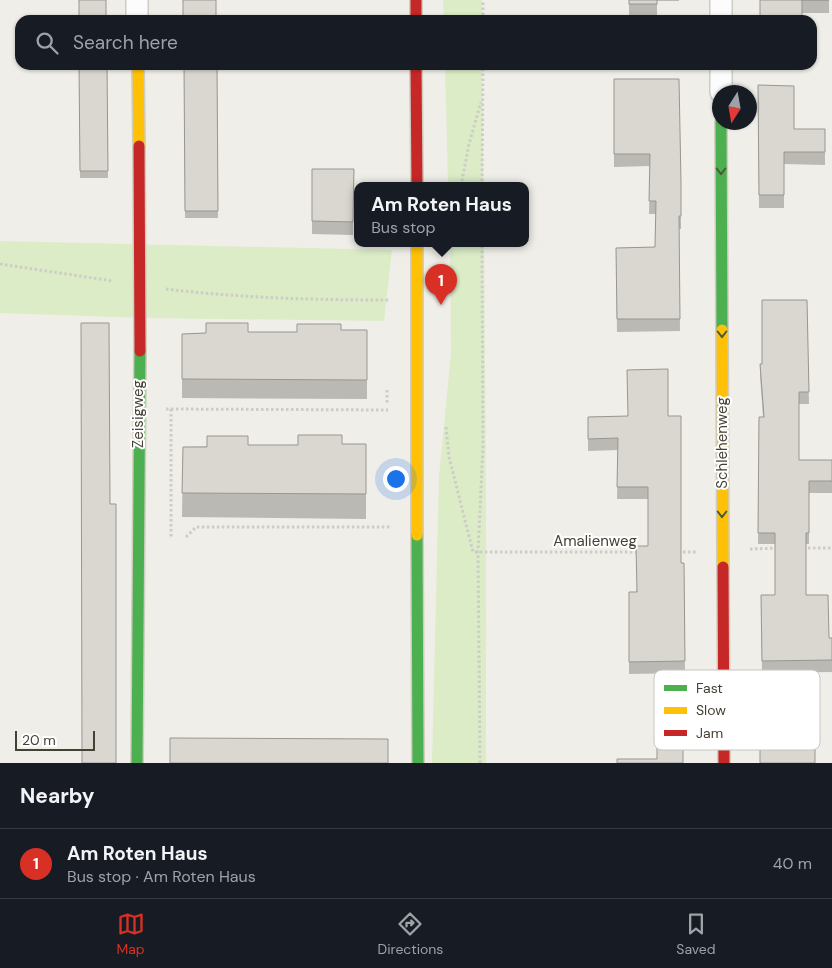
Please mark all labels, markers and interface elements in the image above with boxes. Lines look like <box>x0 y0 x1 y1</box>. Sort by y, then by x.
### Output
search box <box>15 15 817 70</box>
icon: search <box>33 29 61 57</box>
text: Search here <box>73 30 178 55</box>
north arrow <box>712 85 757 130</box>
one-way arrow <box>716 168 726 175</box>
popup <box>354 182 529 247</box>
text: Am Roten Haus <box>371 192 512 217</box>
text: Bus stop <box>371 217 436 238</box>
pin: 1 <box>425 264 457 305</box>
one-way arrow <box>717 330 727 338</box>
street label: Zeisigweg <box>128 380 148 448</box>
street label: Schlehenweg <box>712 397 732 489</box>
your location <box>383 466 409 492</box>
one-way arrow <box>717 510 727 518</box>
street label: Amalienweg <box>553 531 637 551</box>
legend <box>654 670 820 750</box>
text: Fast <box>696 679 723 697</box>
text: Slow <box>696 701 726 719</box>
text: Jam <box>696 724 723 742</box>
scale bar <box>15 728 95 751</box>
text: 20 m <box>22 731 56 749</box>
text: Nearby <box>20 782 94 810</box>
text: Am Roten Haus <box>67 841 208 866</box>
text: 1 <box>33 853 39 874</box>
text: 40 m <box>773 853 812 874</box>
text: Bus stop · Am Roten Haus <box>67 866 256 887</box>
tab: Map <box>116 910 145 958</box>
tab: Directions <box>378 910 443 958</box>
tab: Saved <box>676 910 716 958</box>

